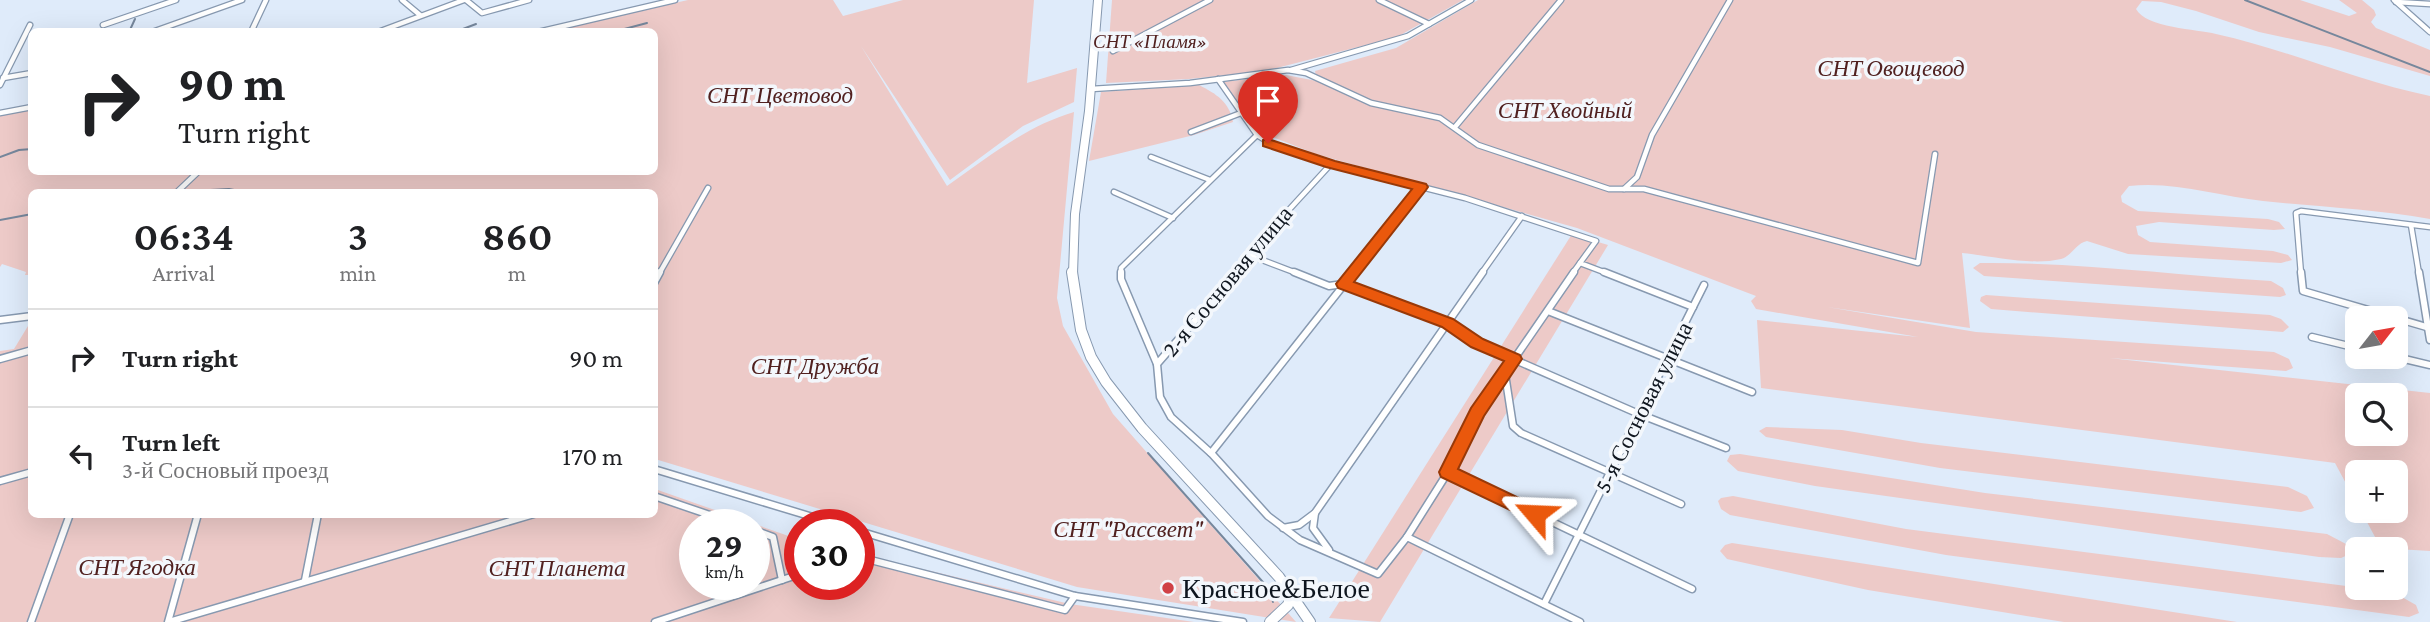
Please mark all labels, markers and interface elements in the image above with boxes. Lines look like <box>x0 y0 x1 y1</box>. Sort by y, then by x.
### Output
park label: СНТ «Пламя» <box>1093 31 1207 52</box>
park label: СНТ Овощевод <box>1817 55 1965 81</box>
icon: right <box>63 56 154 147</box>
text: 90 m <box>178 56 285 111</box>
pin <box>1238 71 1298 143</box>
park label: СНТ Цветовод <box>707 82 853 108</box>
icon: arrive <box>1249 82 1287 120</box>
park label: СНТ Хвойный <box>1498 97 1633 123</box>
text: Turn right <box>178 114 310 150</box>
street label: 2-я Сосновая улица <box>1157 201 1297 361</box>
text: 06:34 <box>133 212 234 259</box>
text: 3 <box>348 212 368 259</box>
text: 860 <box>482 212 553 259</box>
text: Arrival <box>152 260 215 286</box>
text: min <box>339 260 376 286</box>
text: m <box>508 260 526 286</box>
north arrow <box>2345 306 2408 369</box>
map controls <box>2345 306 2408 600</box>
street label: 5-я Сосновая улица <box>1589 317 1697 497</box>
icon: right <box>63 339 101 377</box>
text: Turn right <box>122 344 238 373</box>
text: 90 m <box>569 344 623 373</box>
park label: СНТ Дружба <box>751 353 879 379</box>
button: search <box>2345 383 2408 446</box>
text: Turn left <box>122 428 220 457</box>
icon: left <box>63 437 101 475</box>
text: 170 m <box>562 442 623 471</box>
text: 3-й Сосновый проезд <box>122 457 329 483</box>
button: + <box>2345 460 2408 523</box>
position arrow <box>1498 477 1572 551</box>
speed limit sign: 30 <box>784 509 875 600</box>
park label: СНТ "Рассвет" <box>1053 516 1204 542</box>
text: 29 <box>706 526 743 565</box>
button: − <box>2345 537 2408 600</box>
park label: СНТ Ягодка <box>78 554 196 580</box>
park label: СНТ Планета <box>488 555 626 581</box>
text: km/h <box>705 562 744 582</box>
place label: Красное&Белое <box>1182 573 1370 604</box>
marker: Красное&Белое <box>1160 580 1176 596</box>

